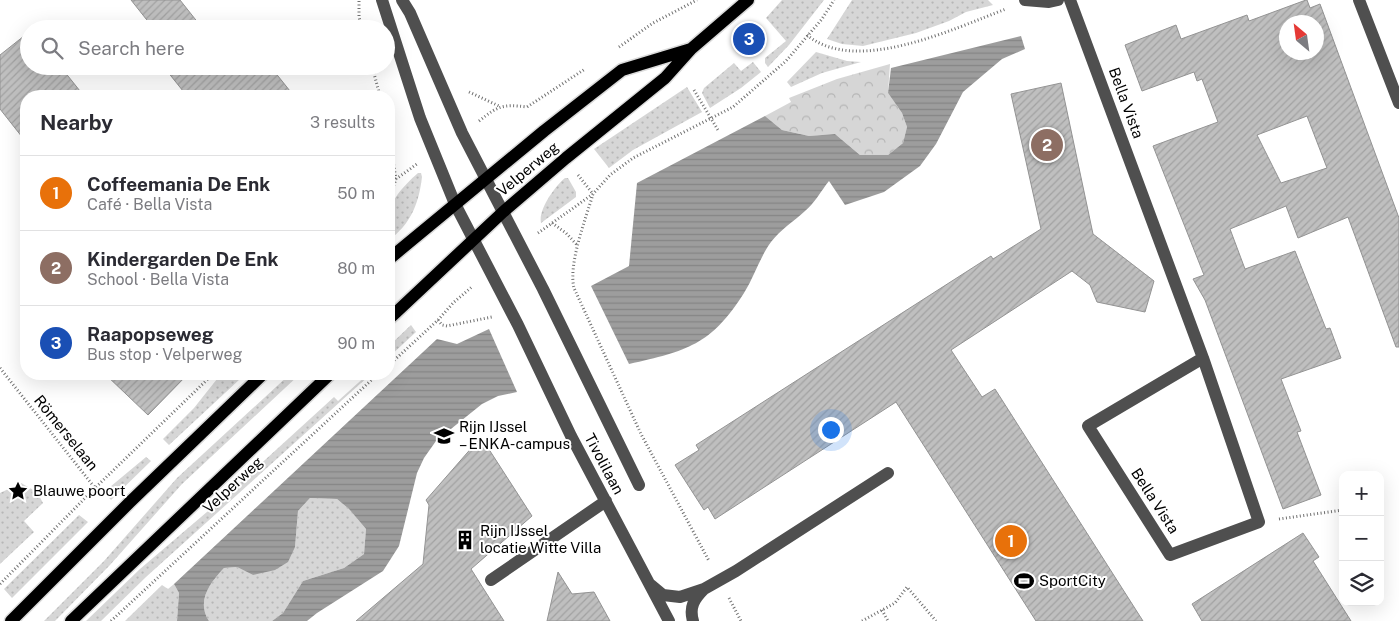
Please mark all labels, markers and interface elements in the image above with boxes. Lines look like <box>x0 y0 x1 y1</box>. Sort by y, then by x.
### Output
north arrow <box>1279 15 1324 60</box>
search box <box>20 20 395 75</box>
pin: 3 <box>733 20 765 58</box>
icon: search <box>38 34 66 62</box>
text: Search here <box>78 37 185 59</box>
street label: Bella Vista <box>1106 65 1147 141</box>
text: Nearby <box>40 110 113 135</box>
text: 3 results <box>310 113 375 132</box>
pin: 2 <box>1031 126 1063 164</box>
street label: Velperweg <box>493 138 562 199</box>
text: Coffeemania De Enk <box>87 173 270 195</box>
text: 1 <box>53 184 59 203</box>
text: 50 m <box>337 184 375 203</box>
text: Café · Bella Vista <box>87 195 212 214</box>
text: Kindergarden De Enk <box>87 248 279 270</box>
text: 2 <box>51 259 61 278</box>
text: 80 m <box>337 259 375 278</box>
text: School · Bella Vista <box>87 270 229 289</box>
text: Raapopseweg <box>87 323 214 345</box>
text: 3 <box>51 334 61 353</box>
text: 90 m <box>338 334 375 353</box>
text: Bus stop · Velperweg <box>87 345 243 364</box>
street label: Römerselaan <box>31 392 102 474</box>
your location <box>818 417 844 443</box>
place label: Rijn IJssel – ENKA-campus <box>459 418 570 452</box>
school or university icon: Rijn IJssel – ENKA-campus <box>433 425 455 447</box>
street label: Tivolilaan <box>581 430 628 497</box>
street label: Velperweg <box>199 453 266 516</box>
street label: Bella Vista <box>1128 465 1183 537</box>
map controls <box>1339 471 1384 606</box>
button: + <box>1339 471 1384 516</box>
place icon: Blauwe poort <box>7 480 29 502</box>
place label: Blauwe poort <box>33 482 126 499</box>
button: − <box>1339 516 1384 561</box>
place label: Rijn IJssel locatie Witte Villa <box>480 522 601 556</box>
pin: 1 <box>995 522 1027 560</box>
building icon: Rijn IJssel locatie Witte Villa <box>454 529 476 551</box>
button: layers <box>1339 561 1384 606</box>
sports icon: SportCity <box>1013 570 1035 592</box>
place label: SportCity <box>1039 572 1106 589</box>

